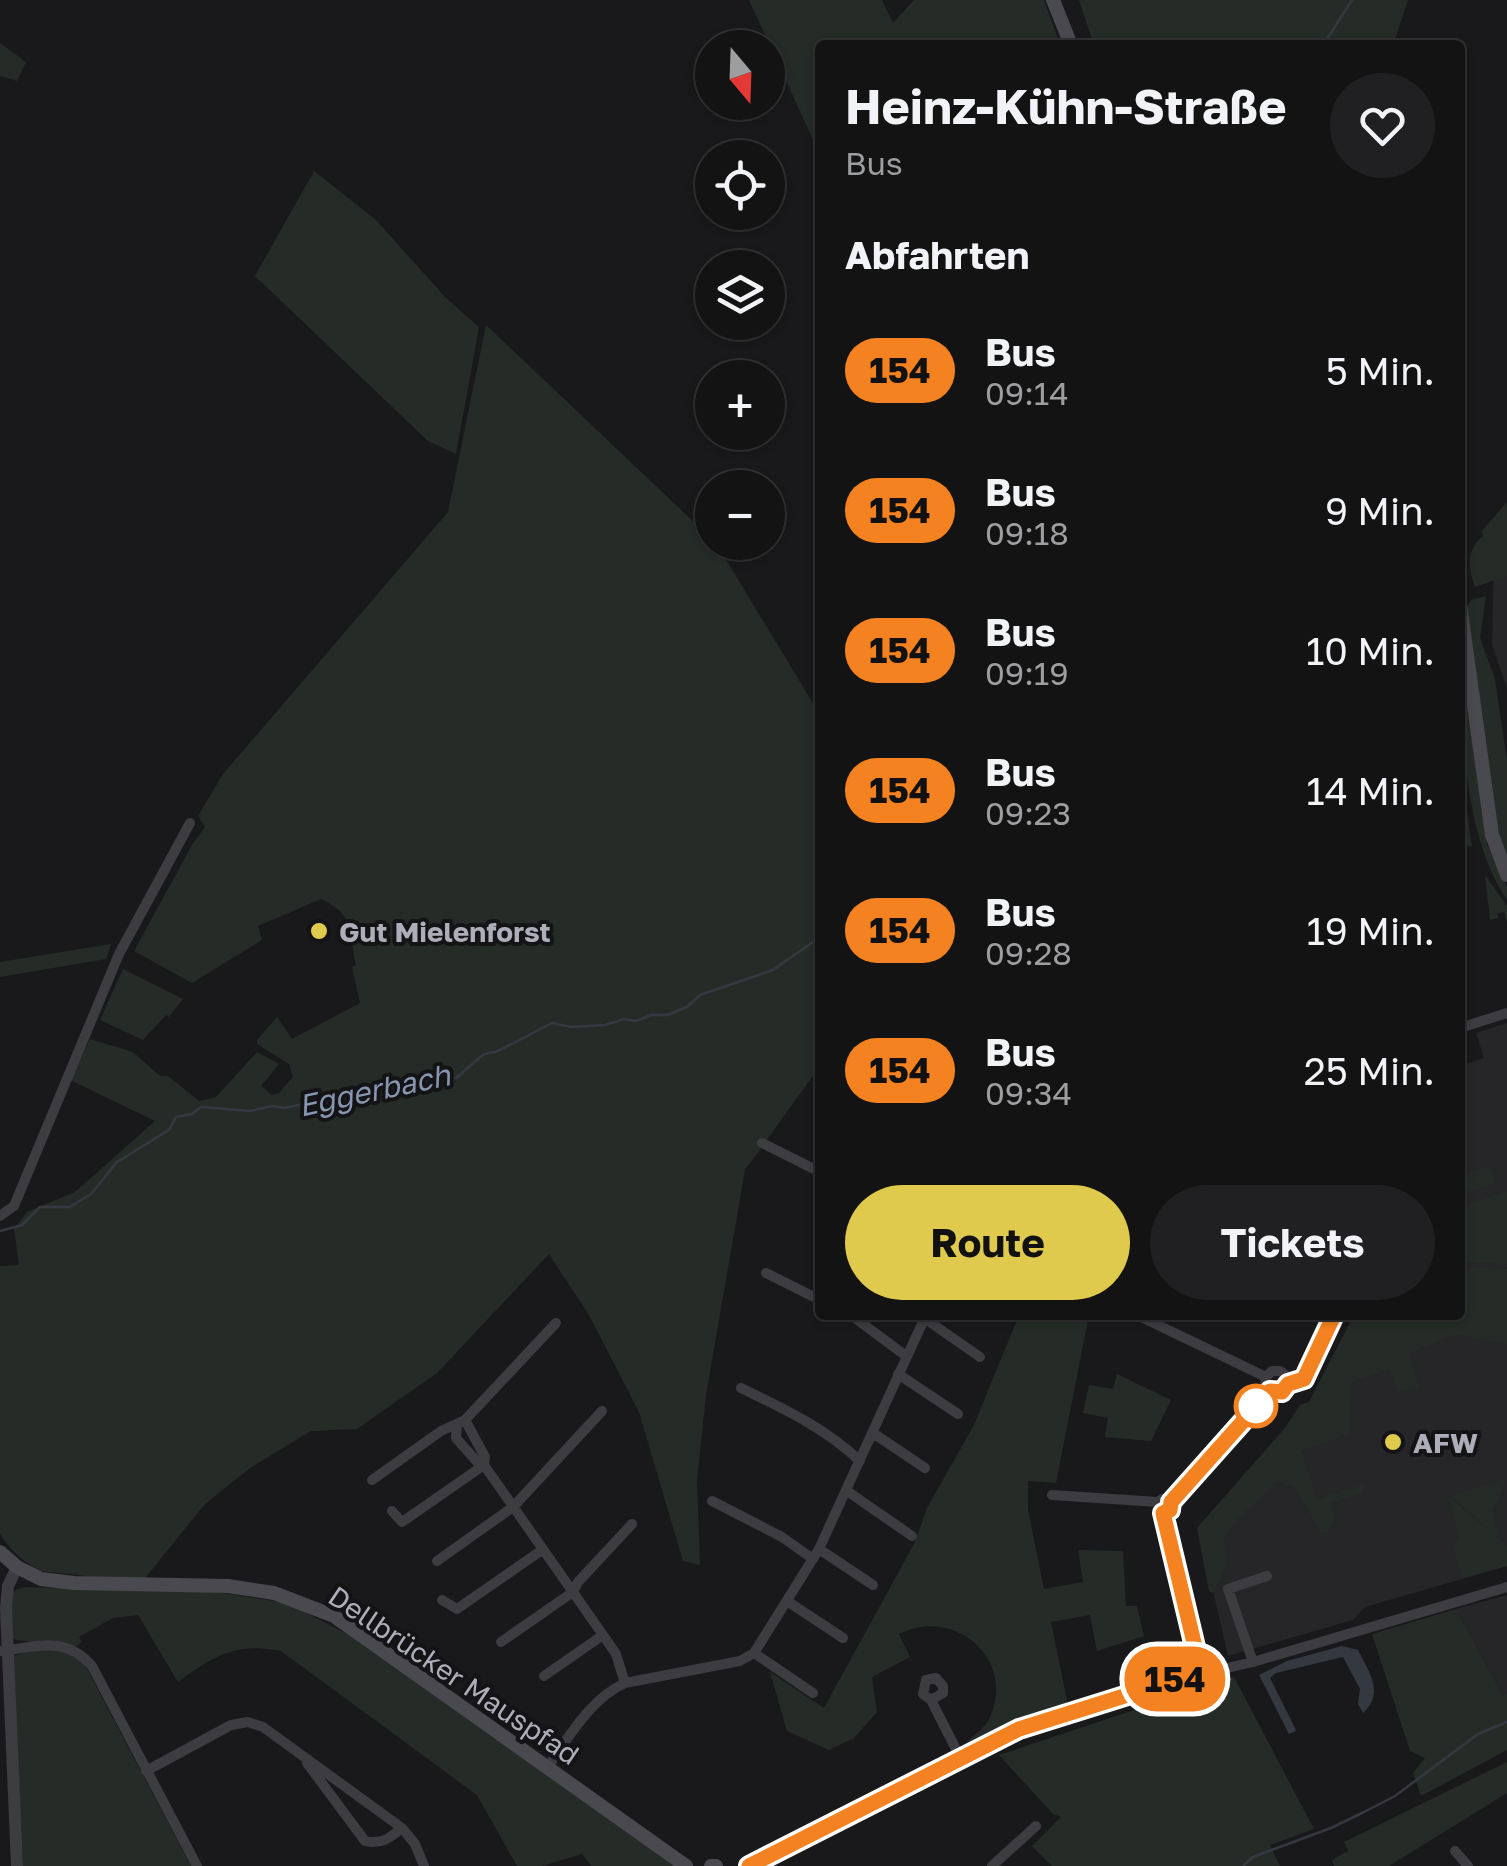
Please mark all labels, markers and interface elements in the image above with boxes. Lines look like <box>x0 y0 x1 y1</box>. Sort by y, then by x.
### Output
north arrow <box>695 30 785 120</box>
map controls <box>695 30 785 560</box>
button: heart <box>1330 73 1435 178</box>
text: Heinz-Kühn-Straße <box>845 77 1286 135</box>
button: locate <box>695 140 785 230</box>
text: Bus <box>845 144 903 182</box>
text: Abfahrten <box>845 232 1029 277</box>
button: layers <box>695 250 785 340</box>
text: Bus <box>985 329 1056 374</box>
text: 5 Min. <box>1326 348 1435 393</box>
text: 154 <box>869 349 931 391</box>
button: + <box>695 360 785 450</box>
text: 09:14 <box>985 374 1069 412</box>
text: Bus <box>985 469 1056 514</box>
button: − <box>695 470 785 560</box>
text: 9 Min. <box>1325 488 1435 533</box>
text: 154 <box>869 489 931 531</box>
text: 09:18 <box>985 514 1069 552</box>
text: Bus <box>985 609 1056 654</box>
text: 10 Min. <box>1306 628 1435 673</box>
text: 154 <box>869 629 931 671</box>
text: 09:19 <box>985 654 1069 692</box>
text: Bus <box>985 749 1056 794</box>
text: 14 Min. <box>1306 768 1435 813</box>
text: 154 <box>869 769 931 811</box>
text: 09:23 <box>985 794 1071 832</box>
text: Bus <box>985 889 1056 934</box>
text: 19 Min. <box>1306 908 1435 953</box>
text: 154 <box>869 909 931 951</box>
place label: Gut Mielenforst <box>339 915 551 948</box>
marker: Gut Mielenforst <box>308 920 330 942</box>
text: 09:28 <box>985 934 1072 972</box>
text: Bus <box>985 1029 1056 1074</box>
text: 25 Min. <box>1304 1048 1435 1093</box>
text: 154 <box>869 1049 931 1091</box>
water label: Eggerbach <box>295 1056 455 1124</box>
text: 09:34 <box>985 1074 1072 1112</box>
button: Route <box>845 1185 1130 1300</box>
button: Tickets <box>1150 1185 1435 1300</box>
unlabelled marker <box>1235 1385 1277 1427</box>
place label: AFW <box>1413 1426 1478 1459</box>
marker: AFW <box>1382 1431 1404 1453</box>
street label: Dellbrücker Mauspfad <box>323 1579 585 1771</box>
line badge: 154 <box>1118 1646 1232 1712</box>
text: 154 <box>1144 1658 1206 1700</box>

